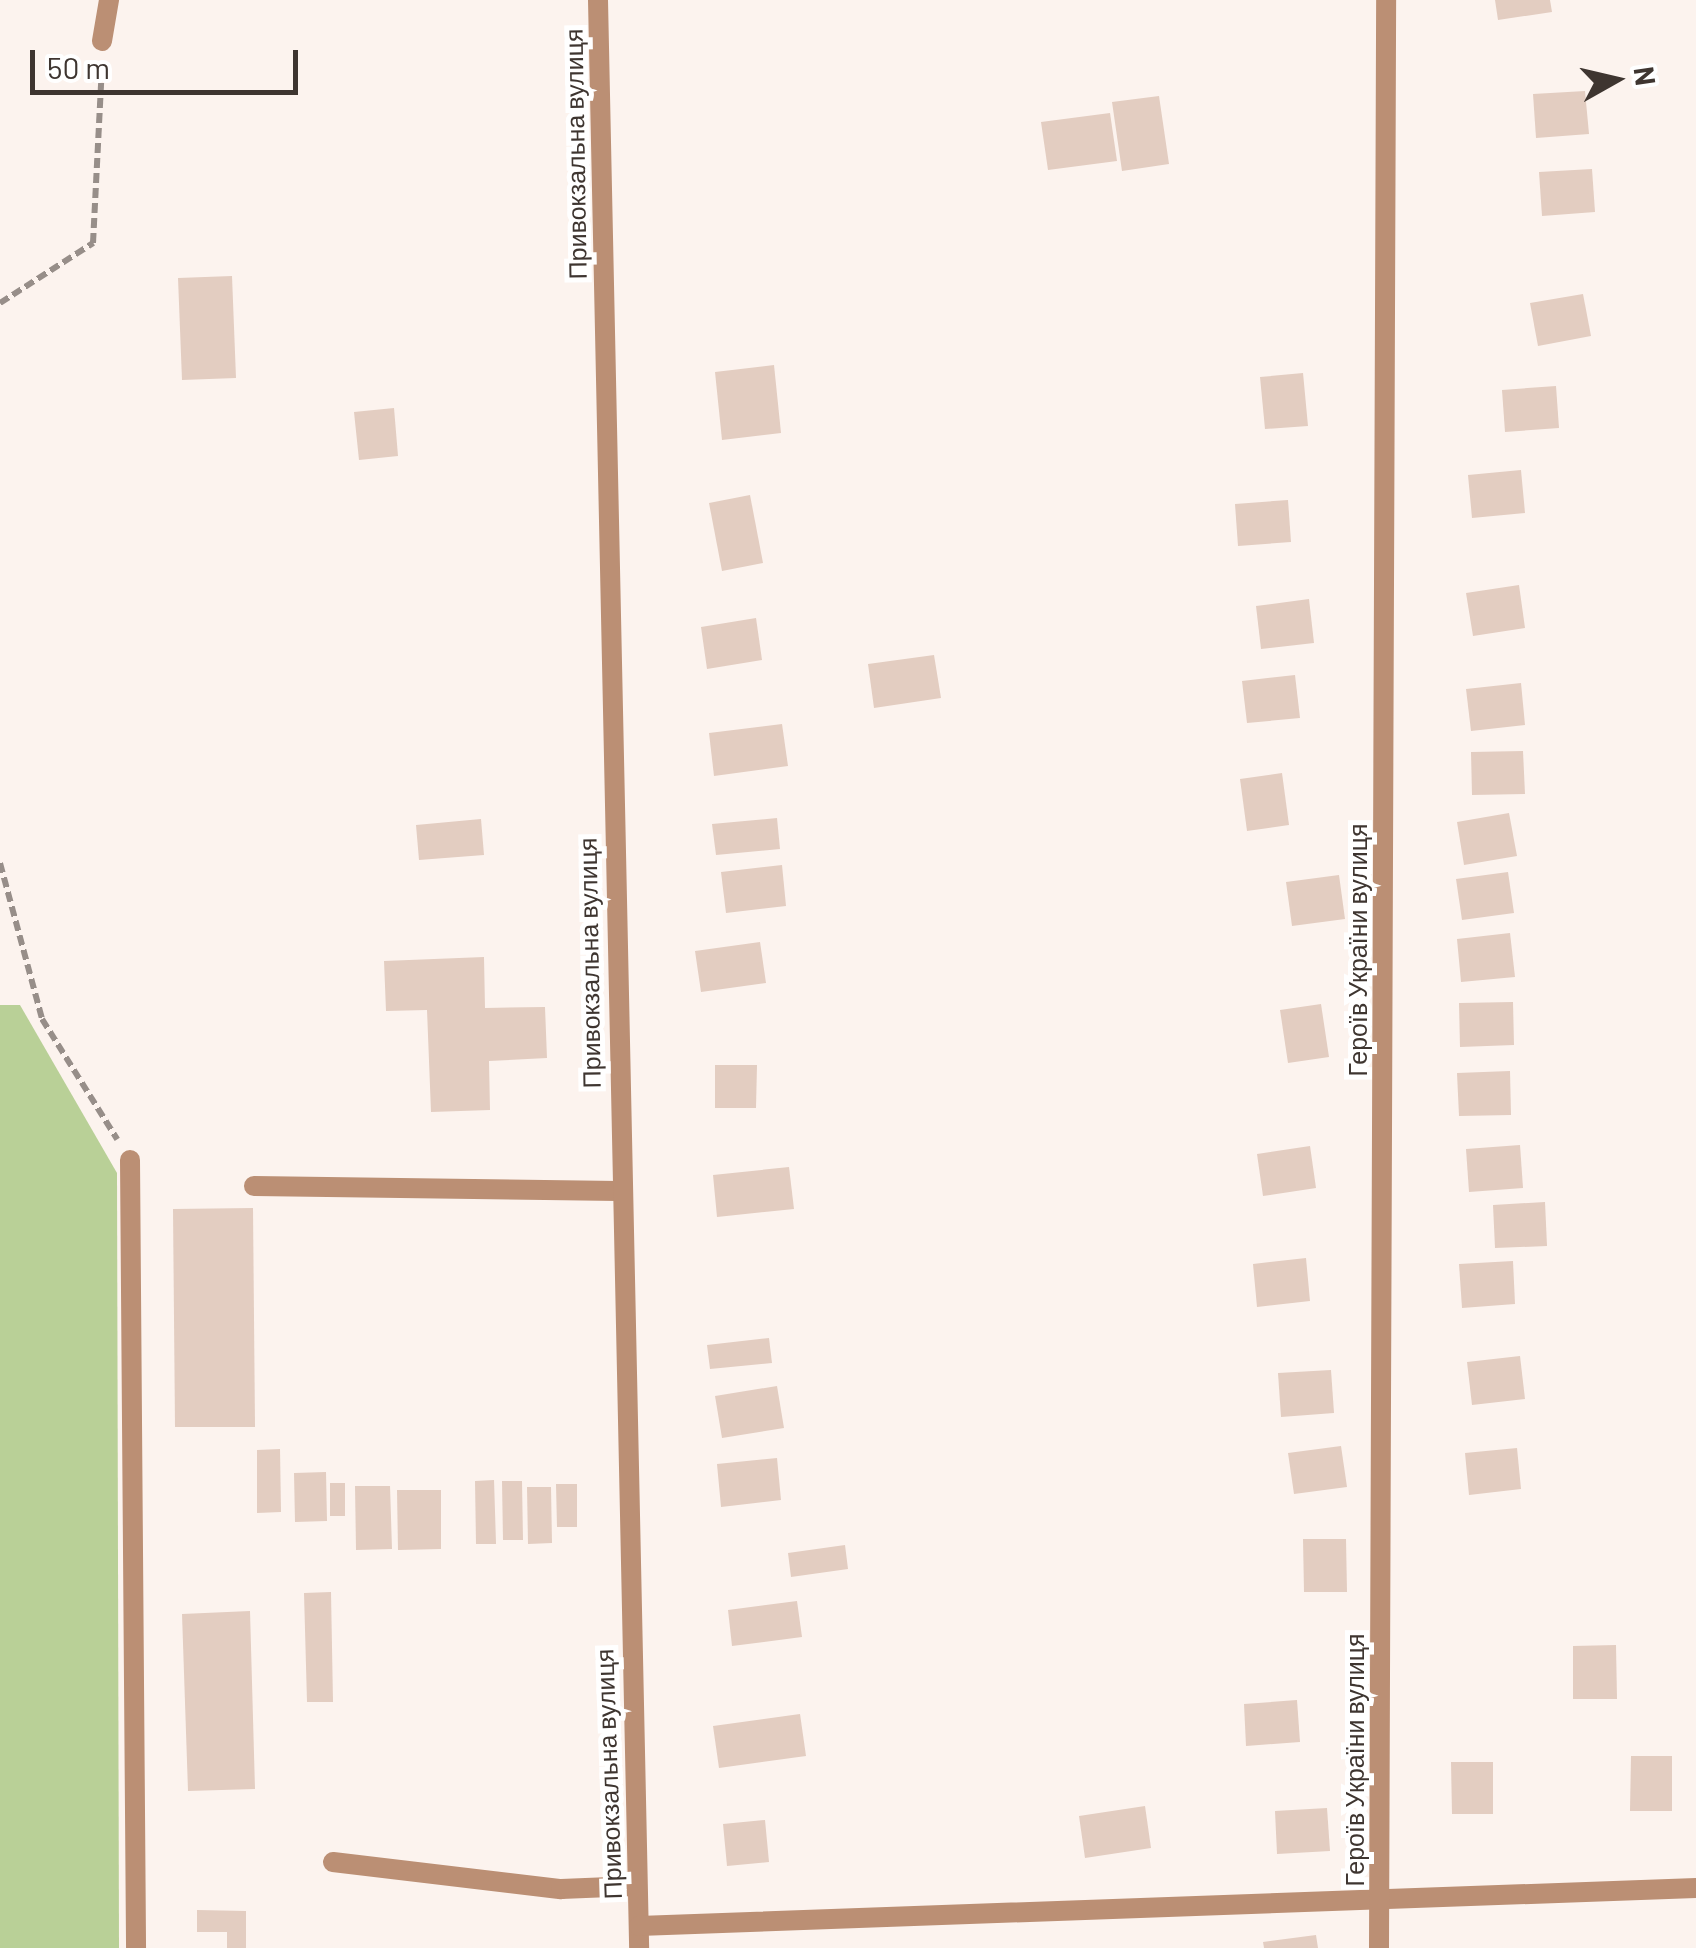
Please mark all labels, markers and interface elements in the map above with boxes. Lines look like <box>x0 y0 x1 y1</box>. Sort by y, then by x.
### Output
street label: Привокзальна вулиця <box>558 28 592 280</box>
scale bar <box>35 30 302 92</box>
north arrow <box>1566 30 1666 130</box>
text: 50 m <box>47 49 110 85</box>
text: N <box>1628 64 1664 87</box>
street label: Героїв України вулиця <box>1342 823 1372 1077</box>
street label: Привокзальна вулиця <box>572 837 606 1089</box>
street label: Героїв України вулиця <box>1339 1633 1369 1887</box>
street label: Привокзальна вулиця <box>589 1648 627 1900</box>

